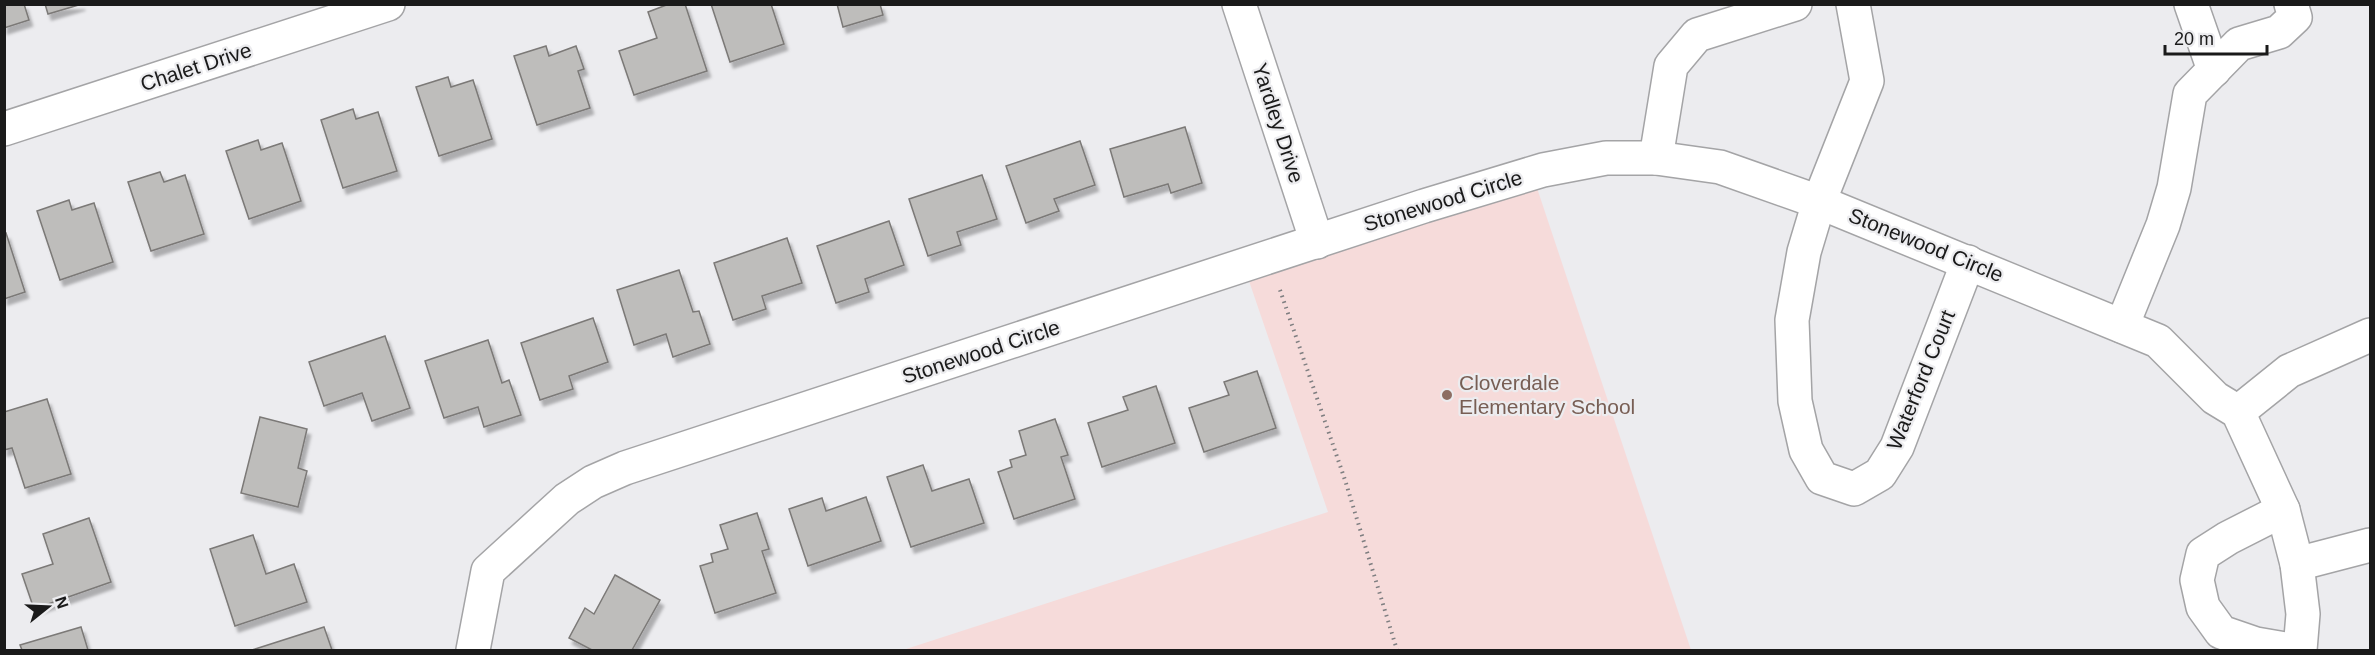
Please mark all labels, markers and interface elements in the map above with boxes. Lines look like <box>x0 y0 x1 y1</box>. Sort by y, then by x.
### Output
scale bar <box>2165 18 2267 56</box>
text: 20 m <box>2174 29 2214 49</box>
street label: Chalet Drive <box>137 38 254 95</box>
street label: Yardley Drive <box>1248 60 1309 186</box>
street label: Stonewood Circle <box>1361 165 1525 236</box>
street label: Stonewood Circle <box>1846 203 2007 286</box>
street label: Waterford Court <box>1882 306 1959 453</box>
street label: Stonewood Circle <box>899 315 1063 388</box>
place label: Cloverdale Elementary School <box>1459 371 1635 418</box>
marker: Cloverdale Elementary School <box>1440 388 1454 402</box>
north arrow <box>18 577 78 637</box>
text: N <box>52 594 72 611</box>

